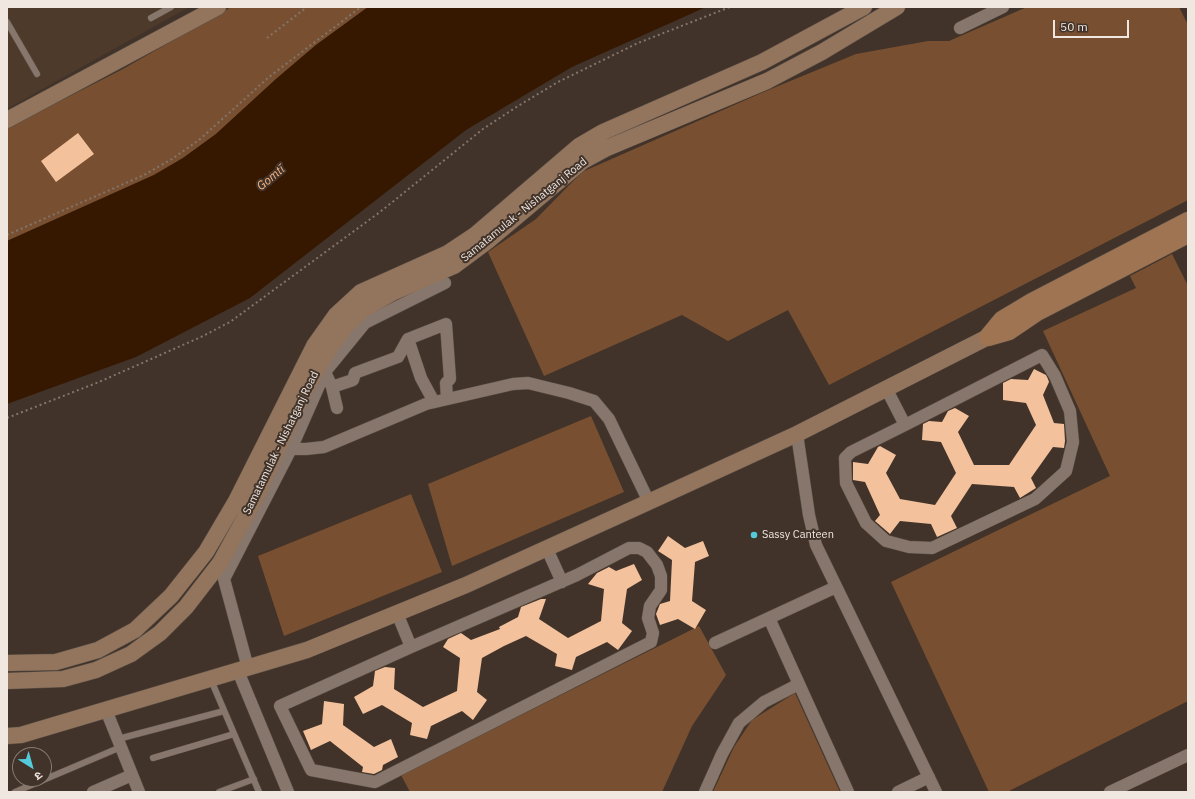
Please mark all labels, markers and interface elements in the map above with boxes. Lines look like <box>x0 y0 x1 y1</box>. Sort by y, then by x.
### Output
scale bar <box>1055 12 1131 38</box>
text: 50 m <box>1060 19 1088 34</box>
street label: Samatamulak - Nishatganj Road <box>459 155 589 265</box>
water label: Gomtī <box>254 162 288 194</box>
street label: Samatamulak - Nishatganj Road <box>240 369 322 517</box>
place label: Sassy Canteen <box>762 528 834 542</box>
marker: Sassy Canteen <box>749 530 759 540</box>
north arrow <box>12 747 52 787</box>
text: उ <box>32 768 45 783</box>

